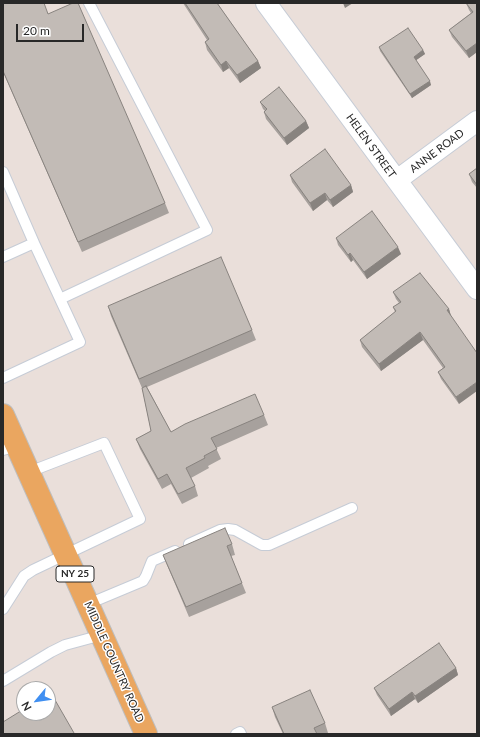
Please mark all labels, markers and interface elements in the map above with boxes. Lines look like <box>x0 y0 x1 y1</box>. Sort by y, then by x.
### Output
scale bar <box>18 16 86 42</box>
text: 20 m <box>23 23 50 38</box>
street label: HELEN STREET <box>343 111 399 181</box>
street label: ANNE ROAD <box>407 126 467 176</box>
road number: NY 25 <box>56 566 94 582</box>
street label: MIDDLE COUNTRY ROAD <box>81 599 147 725</box>
north arrow <box>16 681 56 721</box>
text: N <box>18 700 34 713</box>

